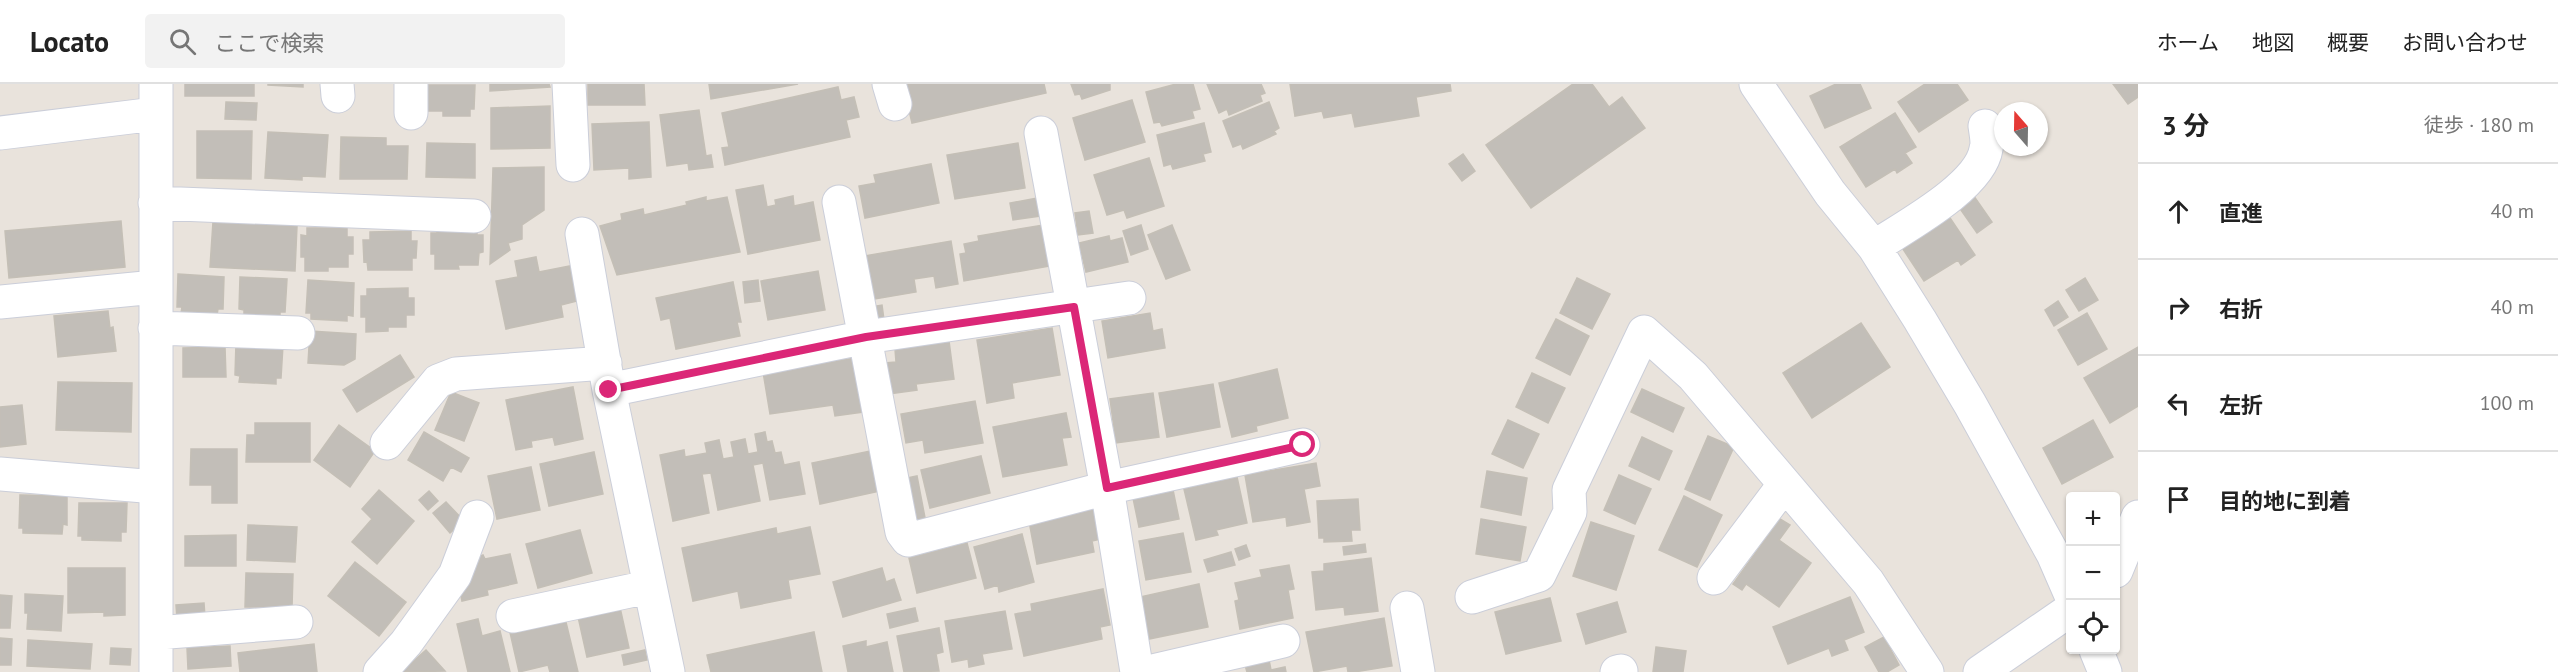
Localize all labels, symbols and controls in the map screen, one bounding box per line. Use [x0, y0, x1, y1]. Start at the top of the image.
search box [145, 14, 565, 68]
text: Locato [30, 23, 109, 60]
icon: search [166, 25, 199, 58]
text: ここで検索 [214, 29, 324, 57]
text: ホーム [2157, 29, 2219, 56]
text: 地図 [2252, 29, 2294, 56]
text: 概要 [2327, 29, 2369, 56]
text: お問い合わせ [2402, 29, 2528, 56]
north arrow [1994, 102, 2048, 156]
text: 3 分 [2162, 109, 2209, 142]
text: 徒歩 · 180 m [2424, 112, 2534, 138]
icon: ahead [2162, 195, 2195, 228]
text: 40 m [2491, 198, 2534, 224]
text: 直進 [2219, 199, 2263, 227]
icon: right [2162, 291, 2195, 324]
text: 40 m [2491, 294, 2534, 320]
text: 右折 [2219, 295, 2263, 323]
route end [595, 376, 621, 402]
icon: left [2162, 387, 2195, 420]
text: 100 m [2480, 390, 2534, 416]
text: 左折 [2219, 391, 2263, 419]
route start [1289, 431, 1315, 457]
icon: arrive [2162, 483, 2195, 516]
text: 目的地に到着 [2219, 487, 2351, 515]
map controls [2066, 492, 2120, 654]
button: + [2066, 492, 2120, 546]
button: − [2066, 546, 2120, 600]
button: locate [2066, 600, 2120, 654]

